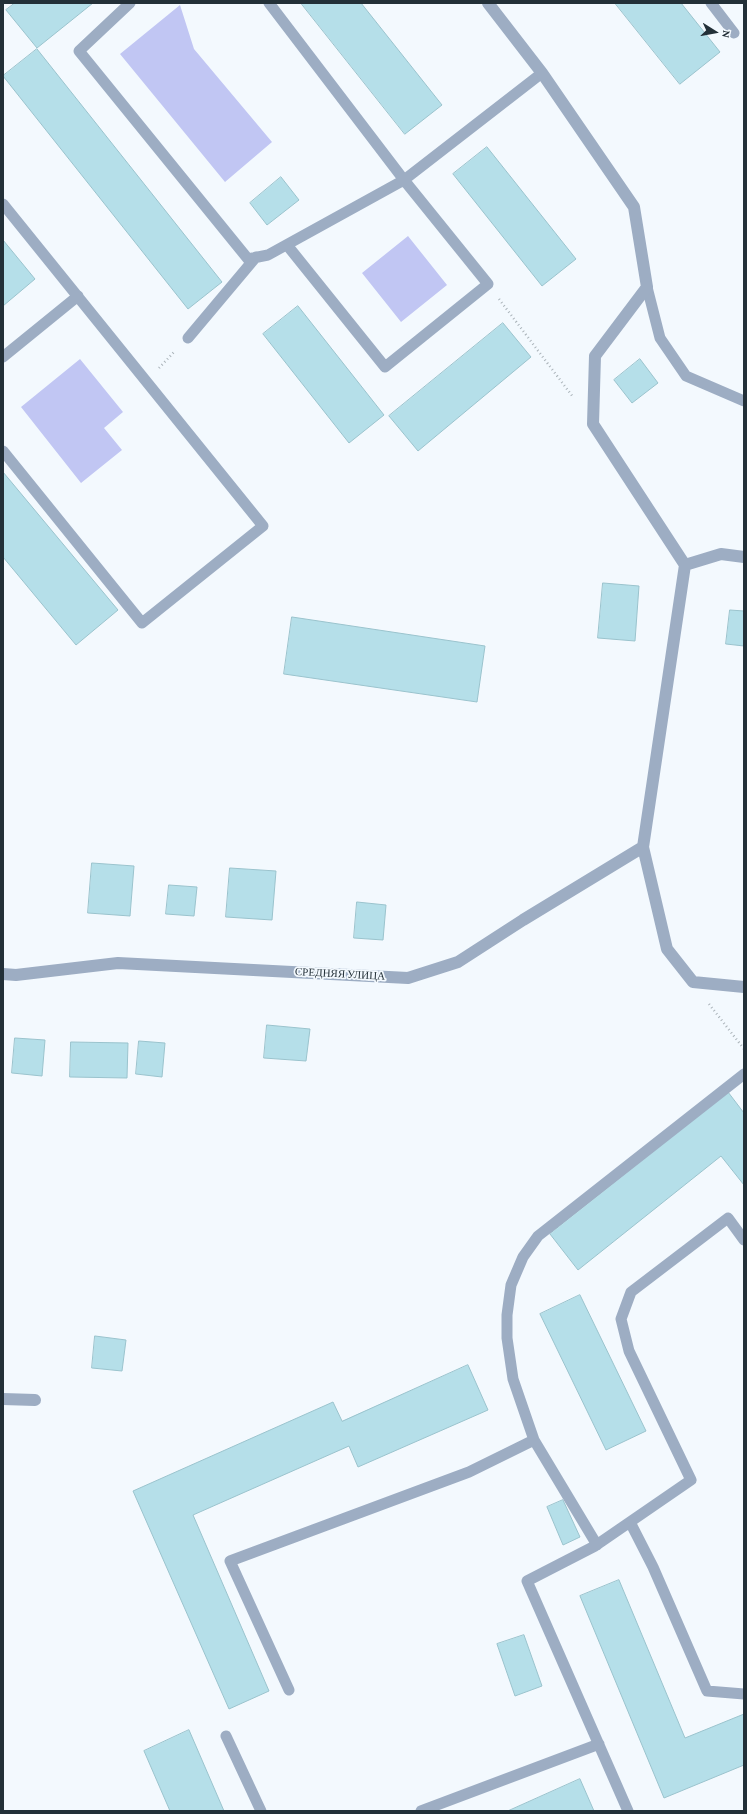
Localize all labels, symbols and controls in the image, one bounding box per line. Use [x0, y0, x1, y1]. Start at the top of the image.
north arrow [695, 12, 735, 52]
text: N [720, 29, 733, 39]
street label: СРЕДНЯЯ УЛИЦА [295, 965, 385, 983]

